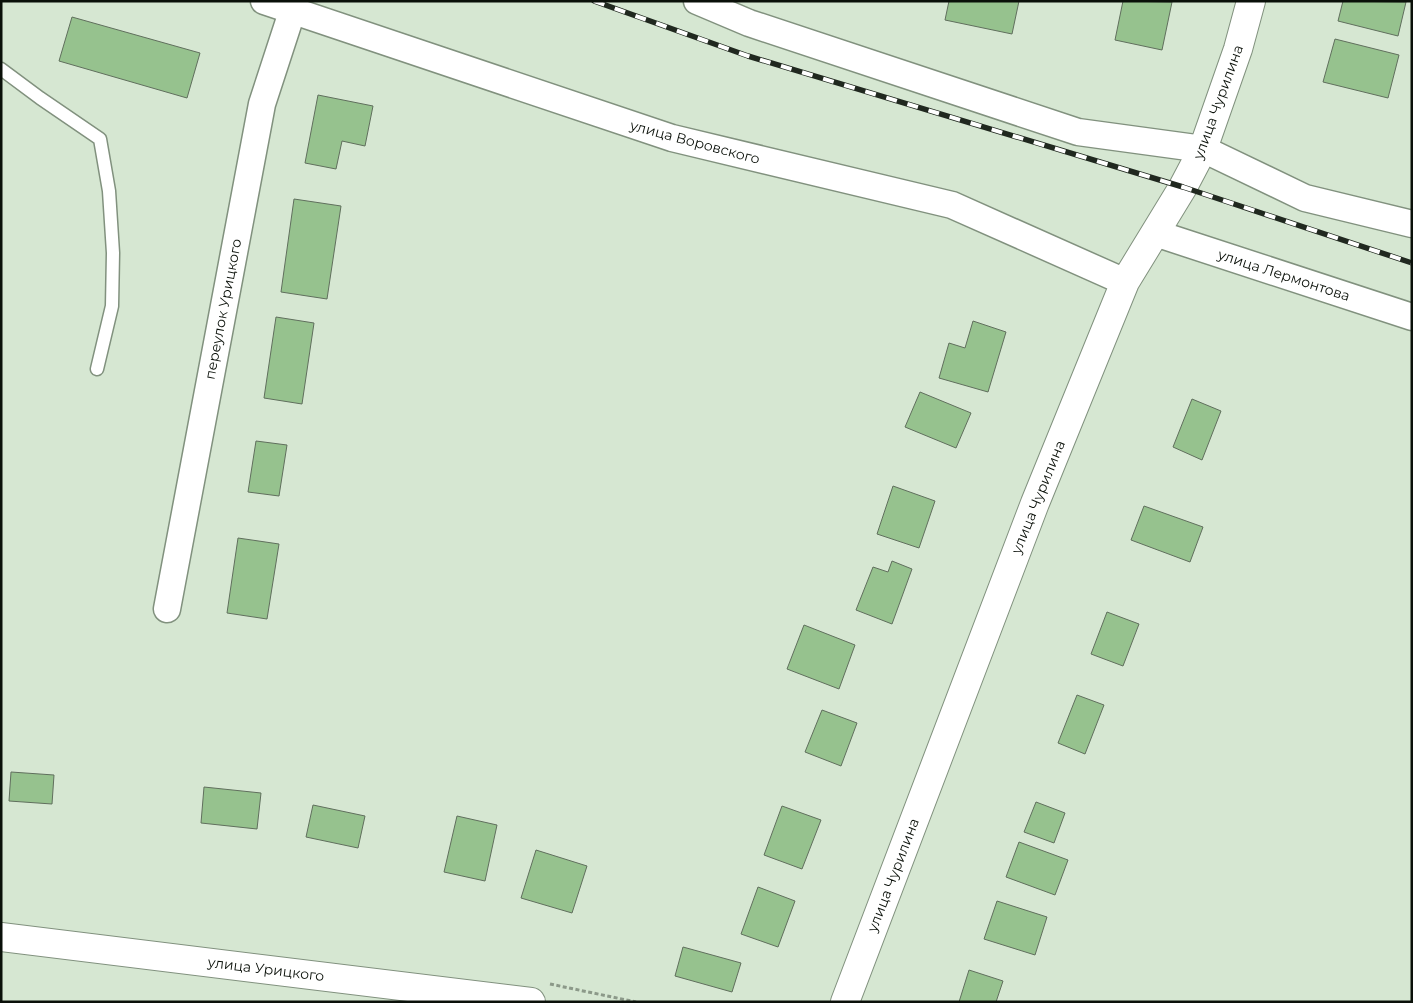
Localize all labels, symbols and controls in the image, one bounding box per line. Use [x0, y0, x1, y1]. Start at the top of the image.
street label: улица Чурилина [1189, 42, 1247, 163]
street label: улица Воровского [627, 116, 762, 168]
street label: переулок Урицкого [201, 237, 246, 381]
street label: улица Лермонтова [1215, 245, 1352, 305]
street label: улица Чурилина [1007, 438, 1069, 557]
street label: улица Чурилина [863, 816, 923, 935]
street label: улица Урицкого [206, 953, 325, 985]

